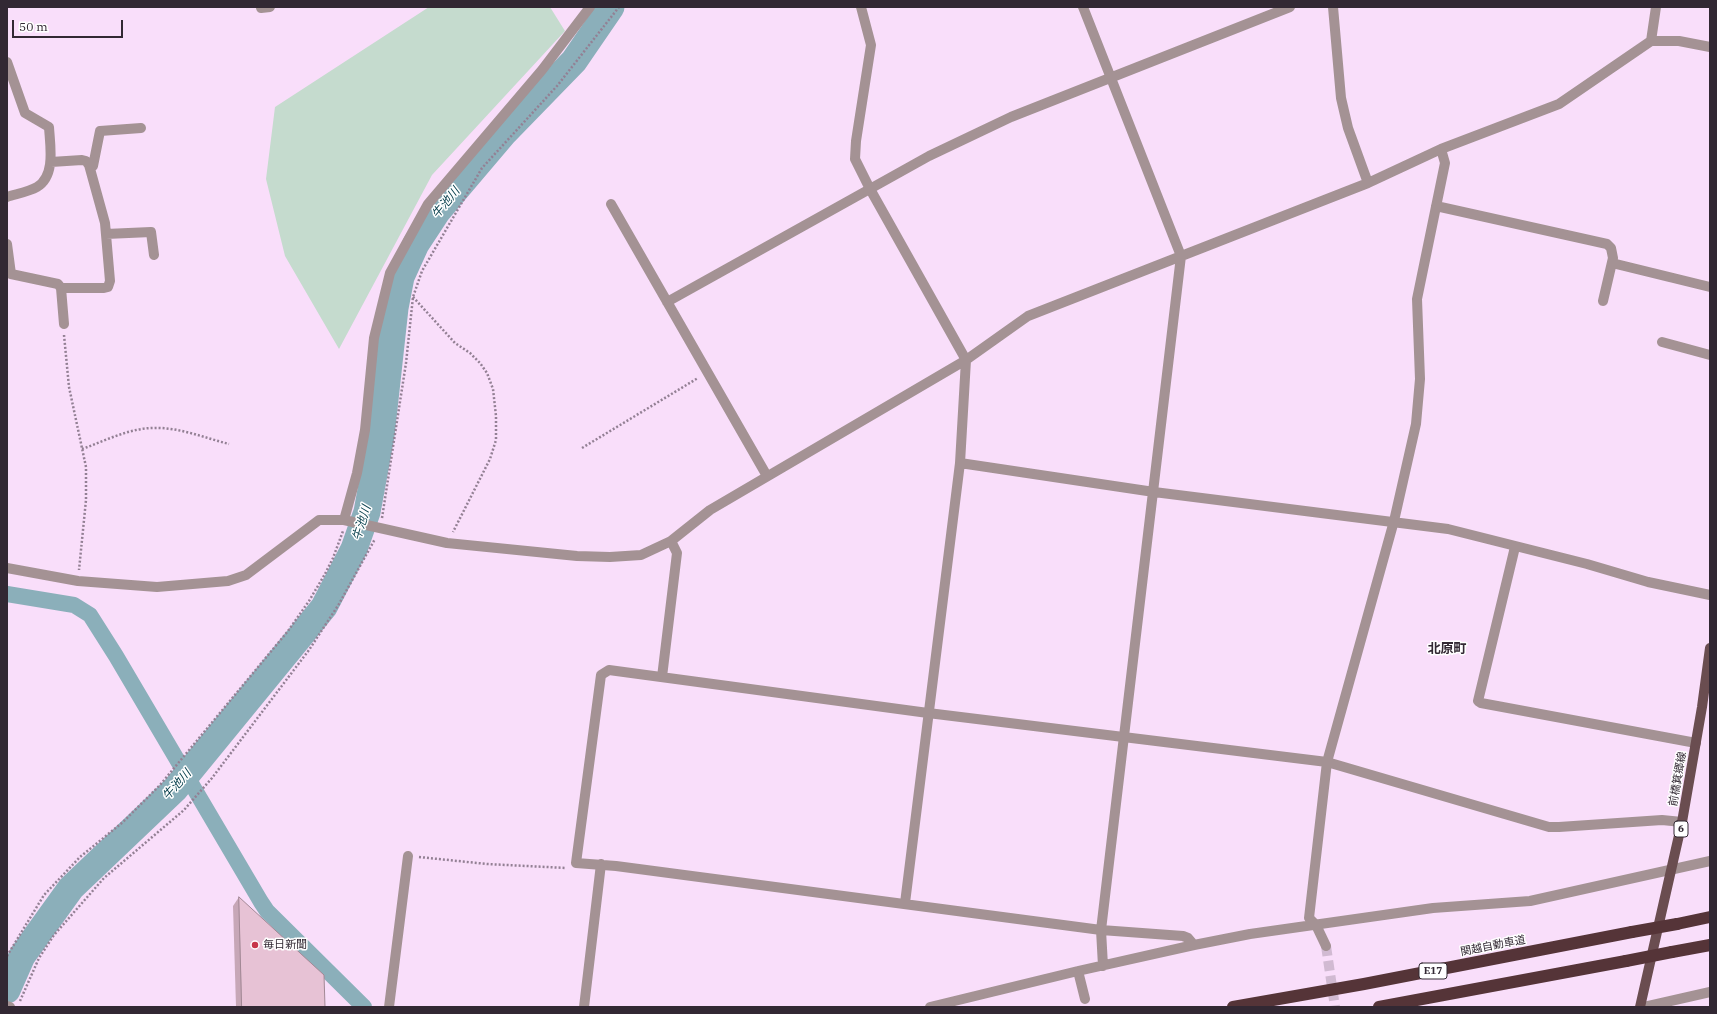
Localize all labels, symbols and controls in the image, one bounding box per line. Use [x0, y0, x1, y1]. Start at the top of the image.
scale bar [14, 12, 125, 38]
text: 50 m [19, 19, 48, 34]
water label: 牛池川 [429, 184, 463, 222]
water label: 牛池川 [350, 504, 374, 542]
district label: 北原町 [1428, 641, 1466, 657]
street label: 前橋箕郷線 [1667, 751, 1689, 807]
water label: 牛池川 [160, 767, 194, 803]
road number: 6 [1674, 821, 1688, 837]
street label: 関越自動車道 [1459, 933, 1527, 959]
place label: 毎日新聞 [263, 938, 307, 952]
marker: 毎日新聞 [250, 940, 260, 950]
road number: E17 [1419, 963, 1447, 979]

